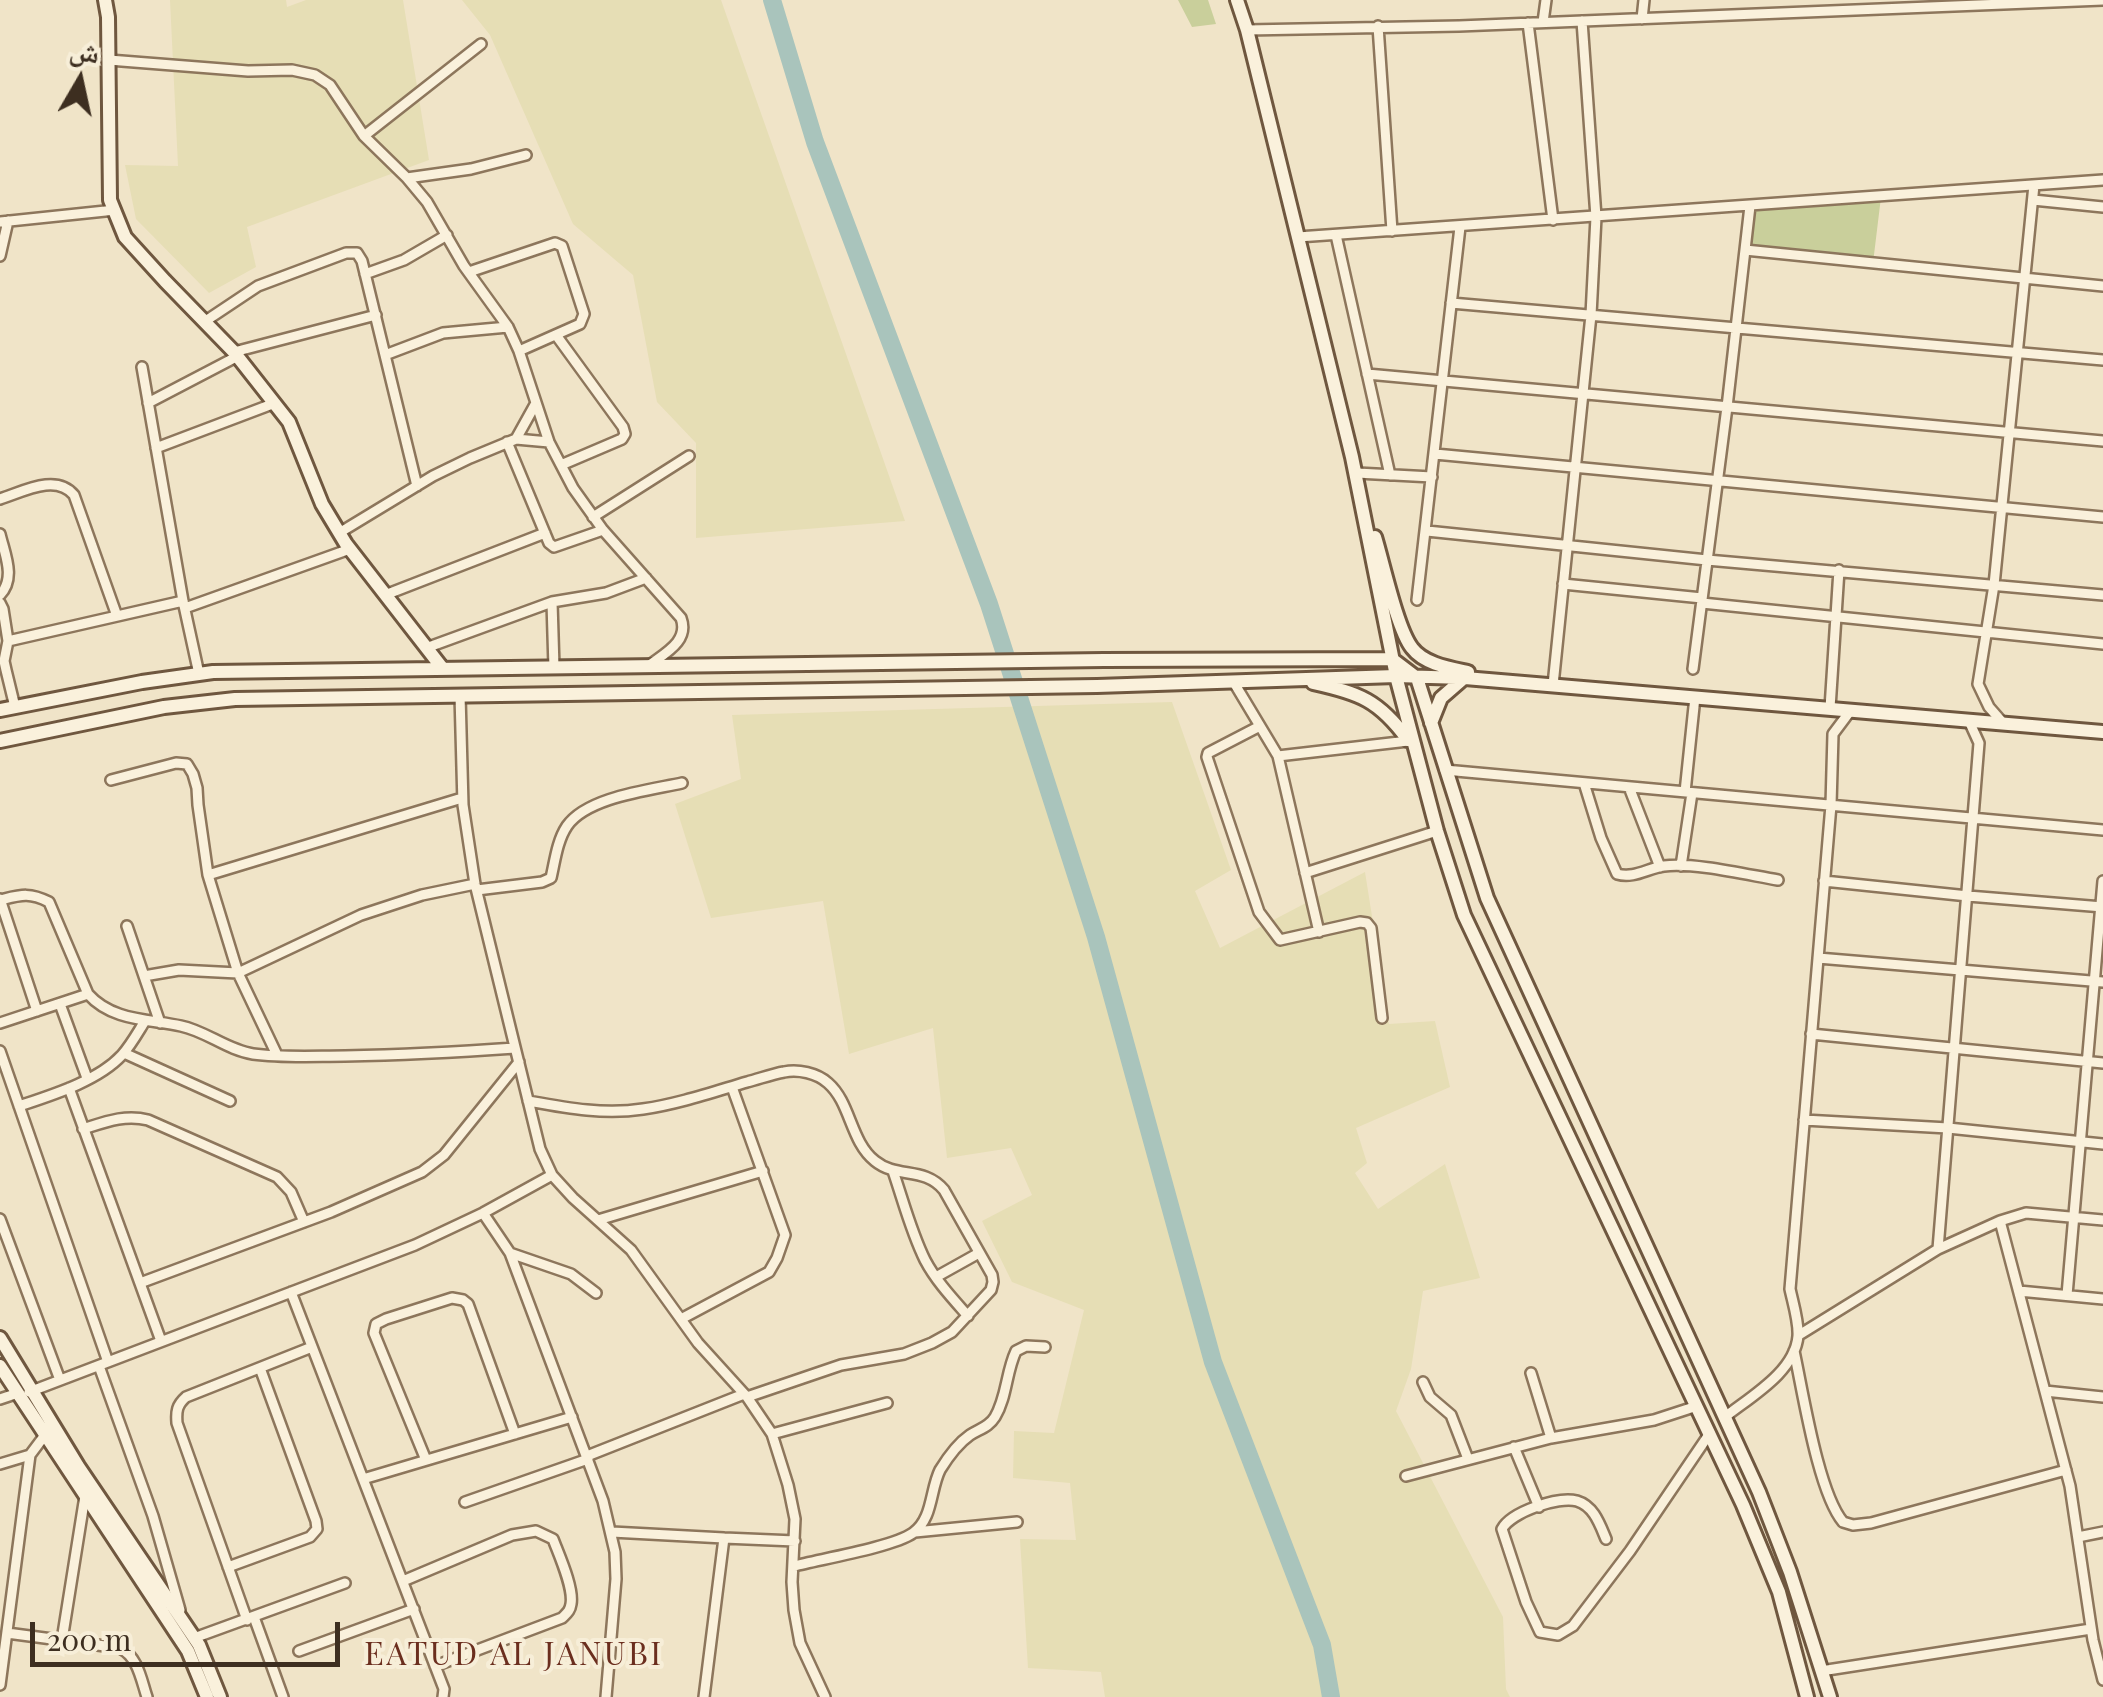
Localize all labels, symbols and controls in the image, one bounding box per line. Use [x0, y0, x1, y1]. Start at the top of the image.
text: ش [67, 29, 102, 70]
north arrow [30, 30, 130, 130]
scale bar [35, 1602, 345, 1664]
text: 200 m [47, 1619, 131, 1659]
district label: EATUD AL JANUBI [364, 1636, 664, 1674]

